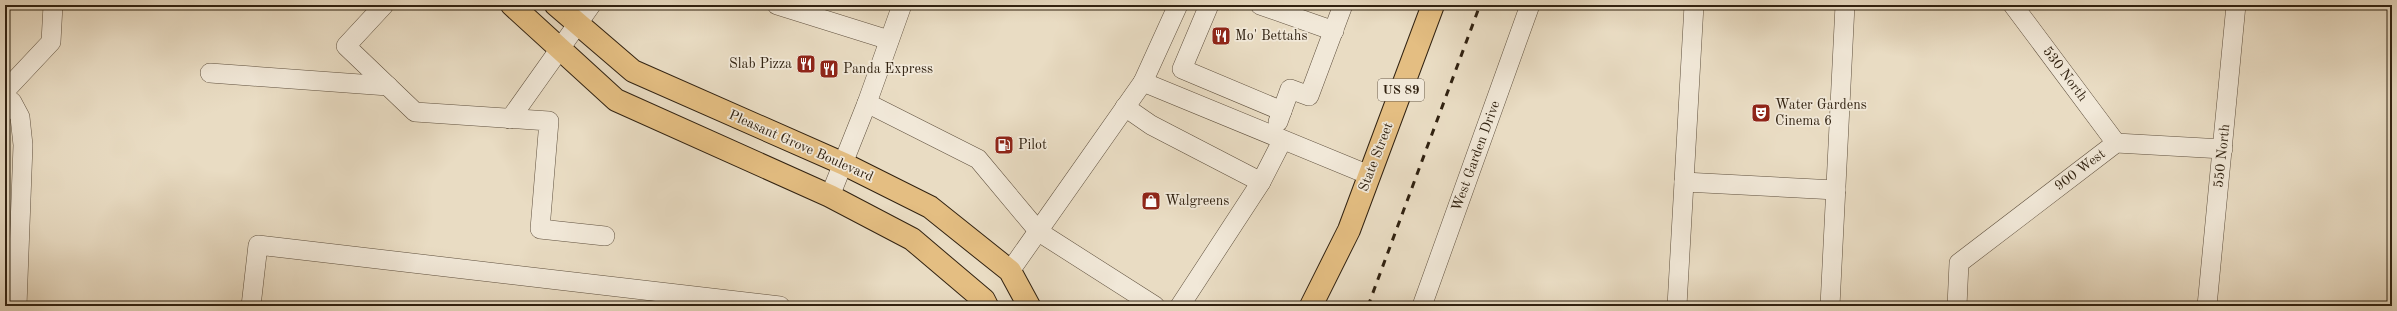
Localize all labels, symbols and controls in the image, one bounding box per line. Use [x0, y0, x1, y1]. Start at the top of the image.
restaurant icon: Mo' Bettahs [1210, 25, 1232, 47]
place label: Mo' Bettahs [1235, 29, 1307, 43]
street label: 530 North [2040, 44, 2090, 104]
restaurant icon: Slab Pizza [795, 53, 817, 75]
place label: Slab Pizza [729, 57, 792, 71]
restaurant icon: Panda Express [818, 58, 840, 80]
place label: Panda Express [843, 62, 933, 76]
road number: US 89 [1378, 79, 1424, 101]
place label: Water Gardens Cinema 6 [1775, 98, 1867, 128]
street label: West Garden Drive [1449, 99, 1503, 213]
theatre icon: Water Gardens Cinema 6 [1750, 102, 1772, 124]
street label: Pleasant Grove Boulevard [727, 108, 875, 184]
street label: State Street [1356, 120, 1396, 194]
street label: 550 North [2212, 123, 2232, 189]
fuel station icon: Pilot [993, 134, 1015, 156]
place label: Pilot [1018, 138, 1047, 152]
street label: 900 West [2052, 147, 2108, 193]
shop icon: Walgreens [1140, 190, 1162, 212]
place label: Walgreens [1165, 194, 1229, 208]

